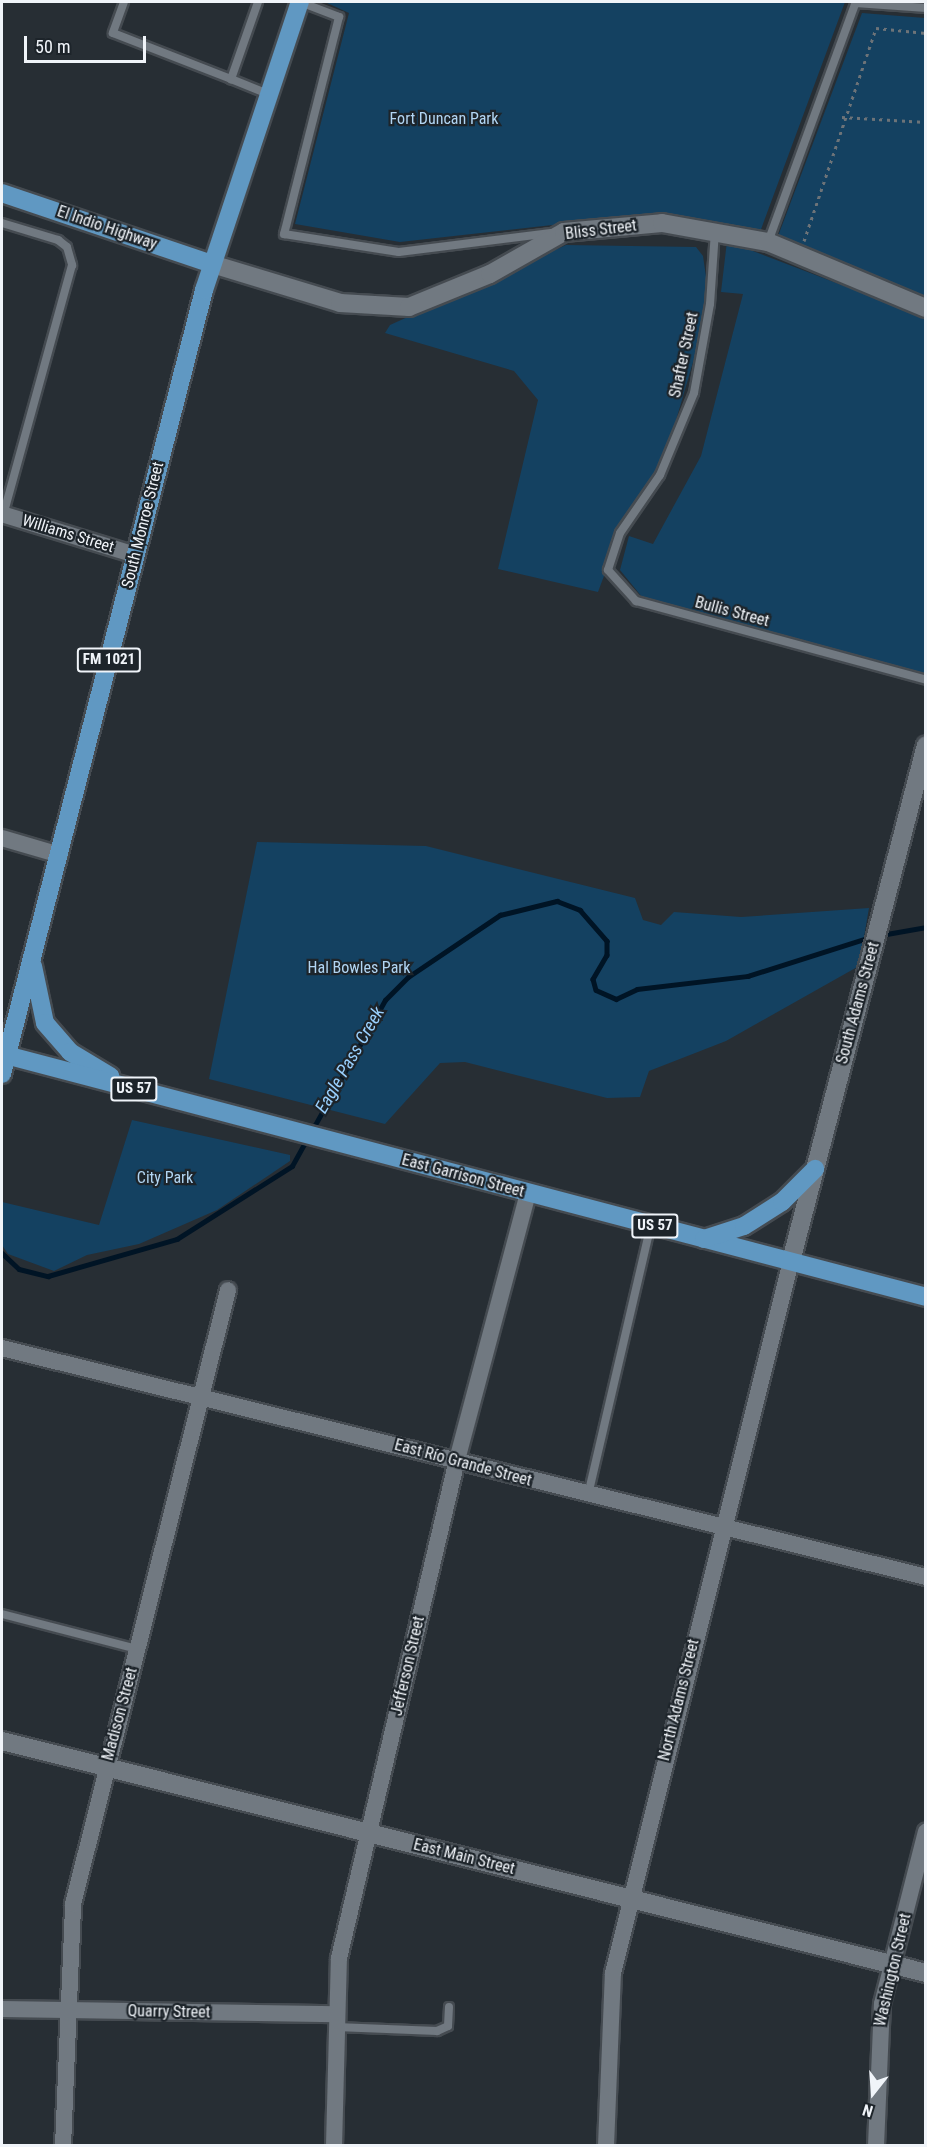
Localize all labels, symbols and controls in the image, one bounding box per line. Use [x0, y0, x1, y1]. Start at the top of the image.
scale bar [27, 24, 148, 62]
text: 50 m [35, 36, 70, 57]
park label: Fort Duncan Park [390, 109, 498, 129]
street label: El Indio Highway [55, 202, 159, 254]
street label: Bliss Street [564, 216, 638, 244]
street label: Shafter Street [666, 310, 702, 400]
street label: South Monroe Street [118, 460, 168, 590]
street label: Williams Street [20, 511, 116, 557]
street label: Bullis Street [693, 593, 771, 631]
road number: FM 1021 [76, 648, 142, 672]
street label: South Adams Street [832, 940, 884, 1066]
park label: Hal Bowles Park [308, 958, 410, 978]
water label: Eagle Pass Creek [311, 1003, 389, 1117]
road number: US 57 [110, 1077, 158, 1101]
street label: East Garrison Street [400, 1150, 526, 1202]
park label: City Park [137, 1168, 193, 1188]
road number: US 57 [631, 1214, 679, 1238]
street label: East Río Grande Street [392, 1435, 534, 1491]
street label: Jefferson Street [387, 1614, 429, 1718]
street label: North Adams Street [655, 1637, 703, 1763]
street label: Madison Street [98, 1665, 142, 1763]
street label: East Main Street [411, 1835, 517, 1879]
street label: Washington Street [871, 1912, 915, 2028]
street label: Quarry Street [127, 2002, 211, 2022]
north arrow [843, 2063, 903, 2123]
text: N [860, 2100, 875, 2121]

